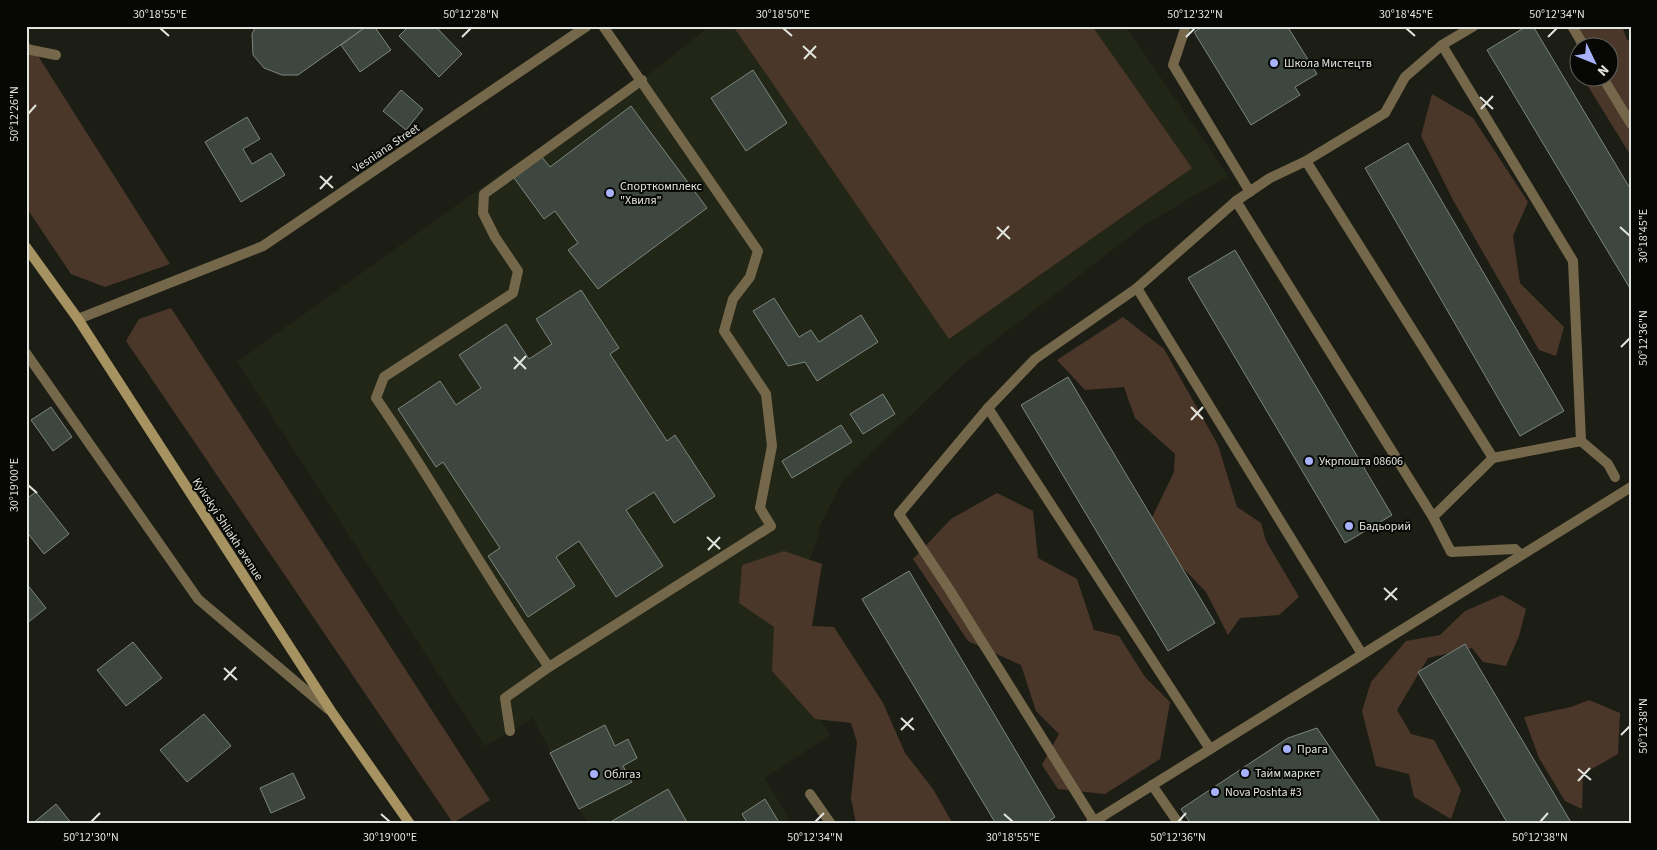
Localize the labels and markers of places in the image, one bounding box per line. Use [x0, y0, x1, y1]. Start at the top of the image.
place label: Школа Мистецтв [1284, 55, 1372, 72]
marker: Школа Мистецтв [1268, 57, 1280, 69]
place label: Спорткомплекс "Хвиля" [620, 178, 702, 209]
marker: Спорткомплекс "Хвиля" [604, 187, 616, 199]
place label: Укрпошта 08606 [1319, 453, 1403, 470]
marker: Укрпошта 08606 [1303, 455, 1315, 467]
place label: Бадьорий [1359, 518, 1411, 535]
marker: Бадьорий [1343, 520, 1355, 532]
place label: Прага [1297, 741, 1328, 758]
marker: Прага [1281, 743, 1293, 755]
place label: Тайм маркет [1255, 765, 1321, 782]
place label: Облгаз [604, 766, 641, 783]
marker: Тайм маркет [1239, 767, 1251, 779]
marker: Облгаз [588, 768, 600, 780]
place label: Nova Poshta #3 [1225, 784, 1302, 801]
marker: Nova Poshta #3 [1209, 786, 1221, 798]

